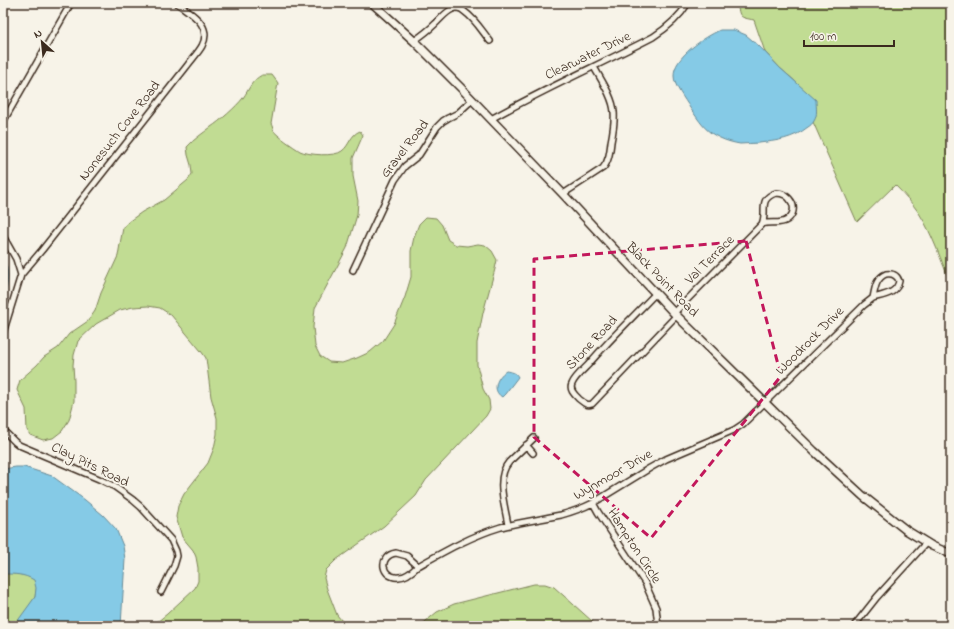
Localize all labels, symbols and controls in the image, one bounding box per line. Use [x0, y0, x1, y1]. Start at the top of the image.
north arrow [22, 22, 62, 62]
scale bar [804, 22, 894, 48]
text: N [31, 25, 45, 43]
street label: Clearwater Drive [542, 26, 635, 86]
text: 100 m [810, 28, 837, 46]
street label: Nonesuch Cove Road [74, 76, 166, 186]
street label: Gravel Road [375, 115, 435, 183]
street label: Val Terrace [680, 230, 740, 290]
street label: Black Point Road [620, 237, 703, 322]
street label: Woodrock Drive [771, 301, 850, 380]
street label: Stone Road [561, 311, 623, 375]
street label: Clay Pits Road [47, 437, 133, 494]
street label: Wynmoor Drive [570, 444, 657, 507]
street label: Hampton Circle [602, 504, 667, 588]

